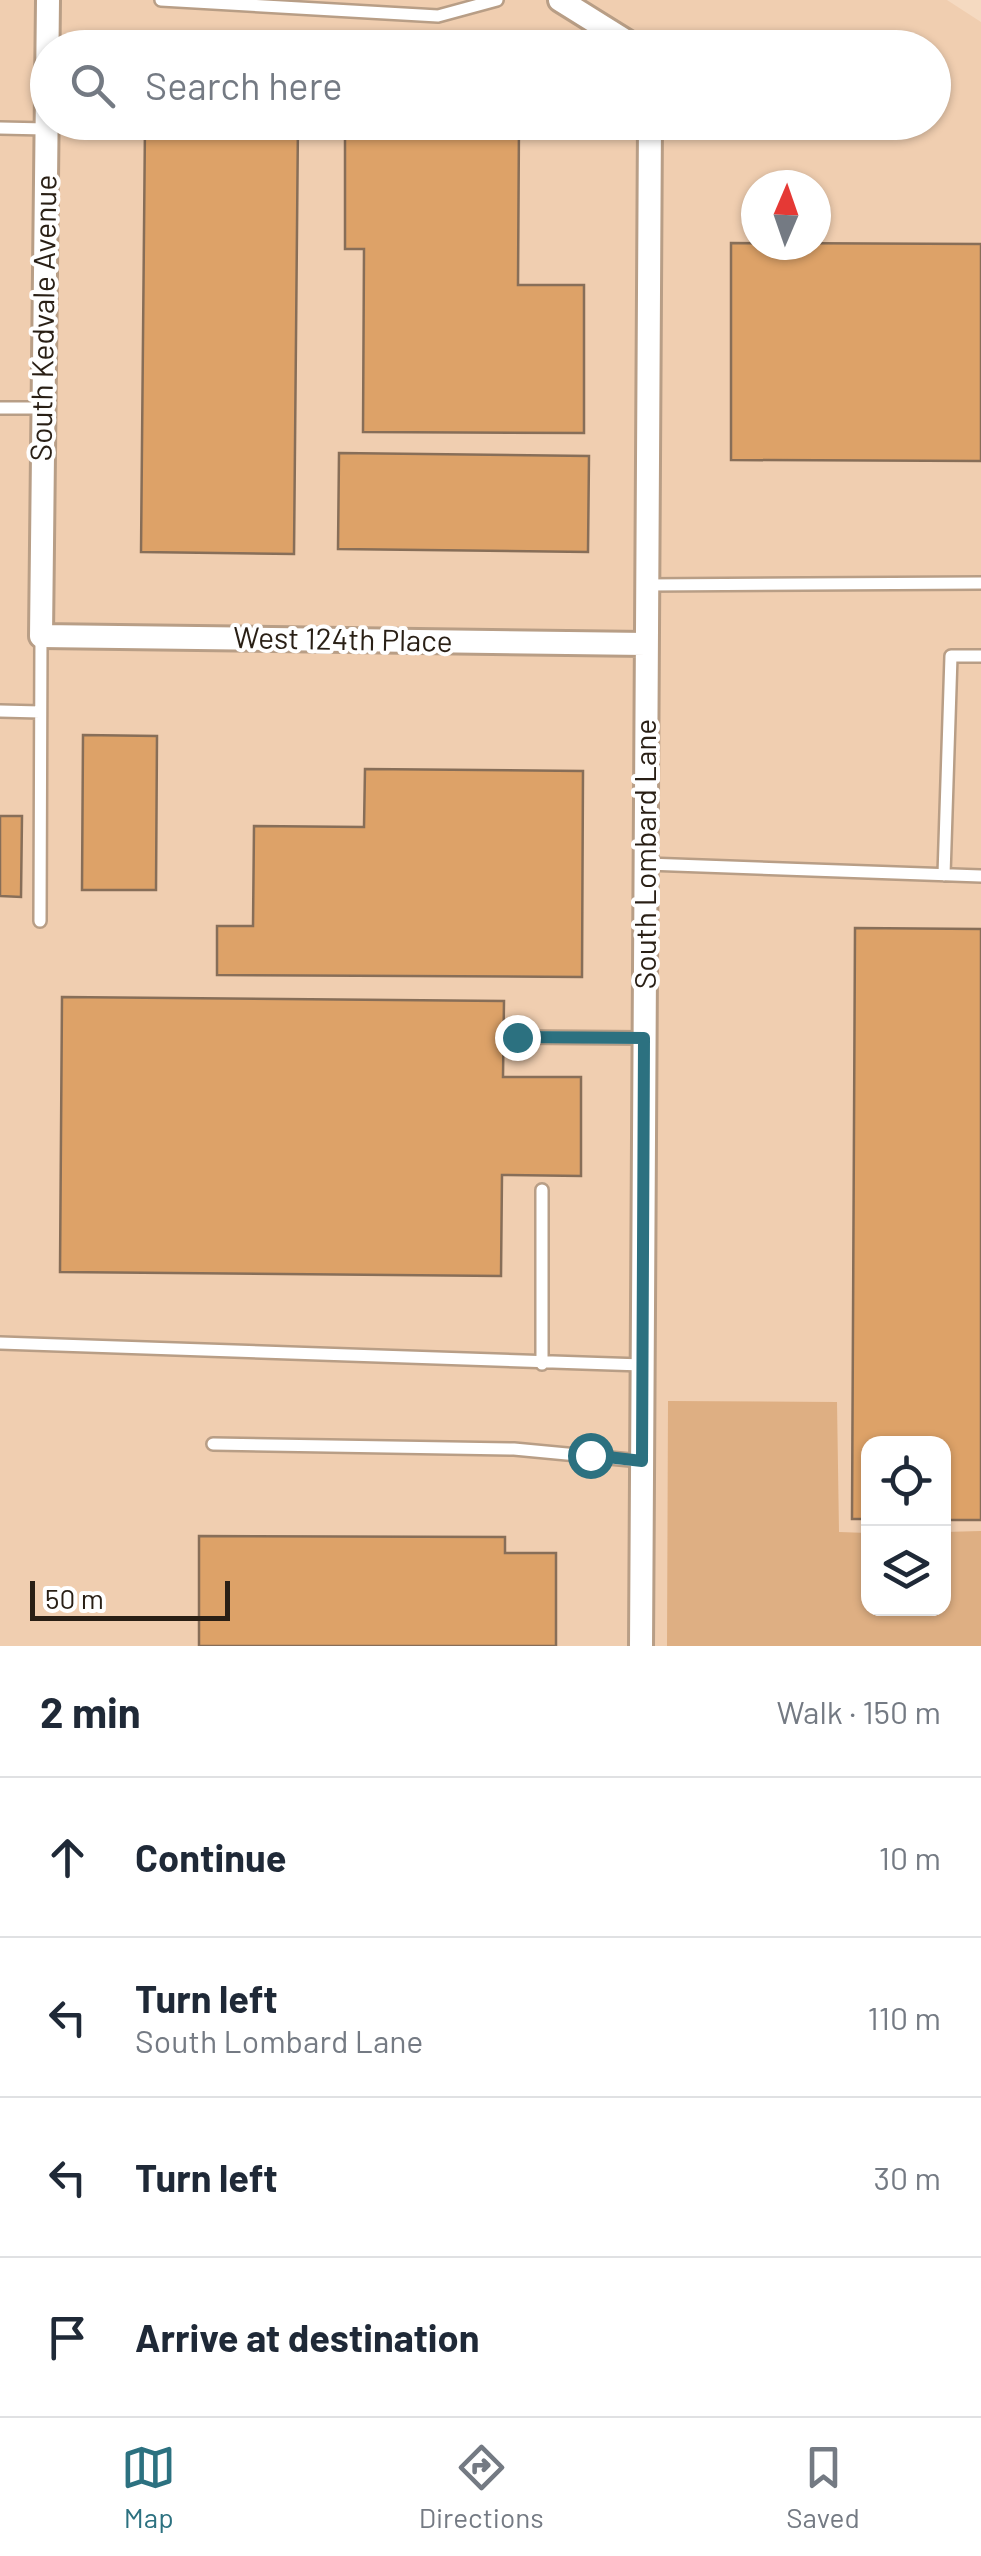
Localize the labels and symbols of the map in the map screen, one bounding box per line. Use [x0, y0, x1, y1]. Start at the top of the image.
north arrow [741, 170, 831, 260]
street label: South Kedvale Avenue [22, 174, 63, 462]
street label: West 124th Place [233, 618, 453, 658]
street label: South Lombard Lane [626, 719, 662, 989]
route end [495, 1015, 541, 1061]
route start [568, 1433, 614, 1479]
scale bar [30, 1576, 230, 1620]

